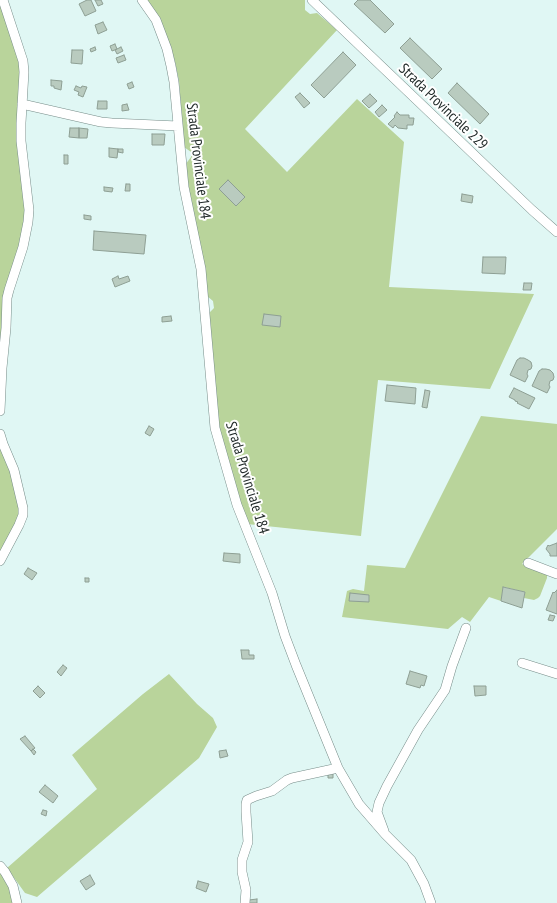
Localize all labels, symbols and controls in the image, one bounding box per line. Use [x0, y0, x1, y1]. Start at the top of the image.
street label: Strada Provinciale 229 [395, 60, 491, 154]
street label: Strada Provinciale 184 [182, 102, 214, 220]
street label: Strada Provinciale 184 [221, 420, 273, 536]

